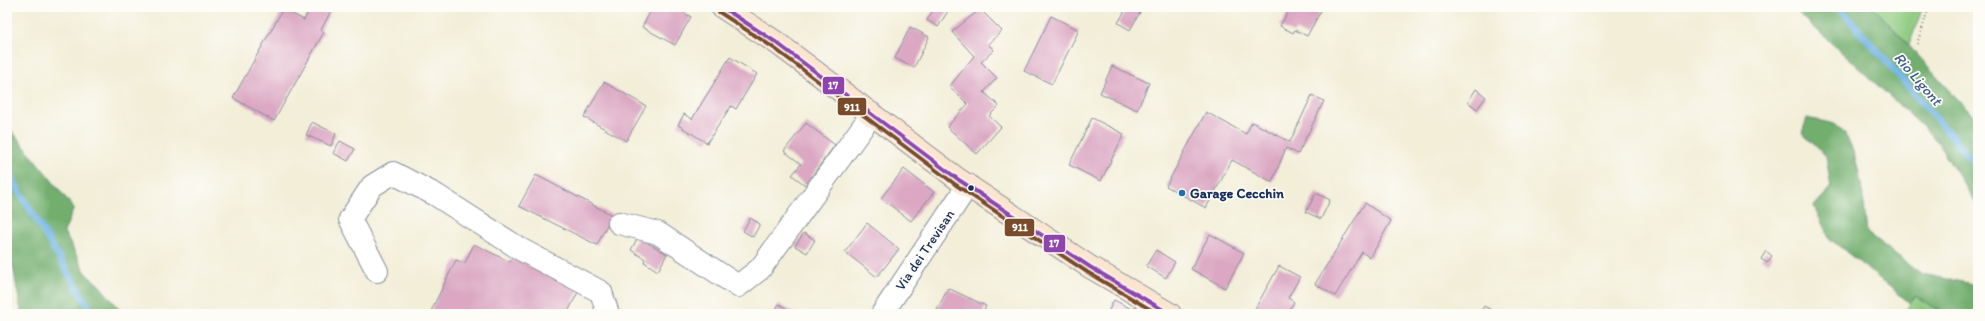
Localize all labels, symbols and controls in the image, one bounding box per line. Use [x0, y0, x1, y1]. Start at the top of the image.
water label: Rio Ligont [1890, 49, 1947, 110]
line badge: 17 [822, 76, 845, 95]
text: 17 [828, 79, 839, 92]
line badge: 911 [837, 97, 867, 116]
text: 911 [844, 101, 861, 114]
unlabelled marker [966, 183, 976, 193]
place label: Garage Cecchin [1190, 185, 1284, 202]
marker: Garage Cecchin [1177, 188, 1187, 198]
street label: Via dei Trevisan [892, 206, 959, 294]
line badge: 911 [1004, 218, 1035, 237]
text: 911 [1012, 221, 1029, 234]
line badge: 17 [1043, 234, 1066, 253]
text: 17 [1049, 237, 1060, 250]

